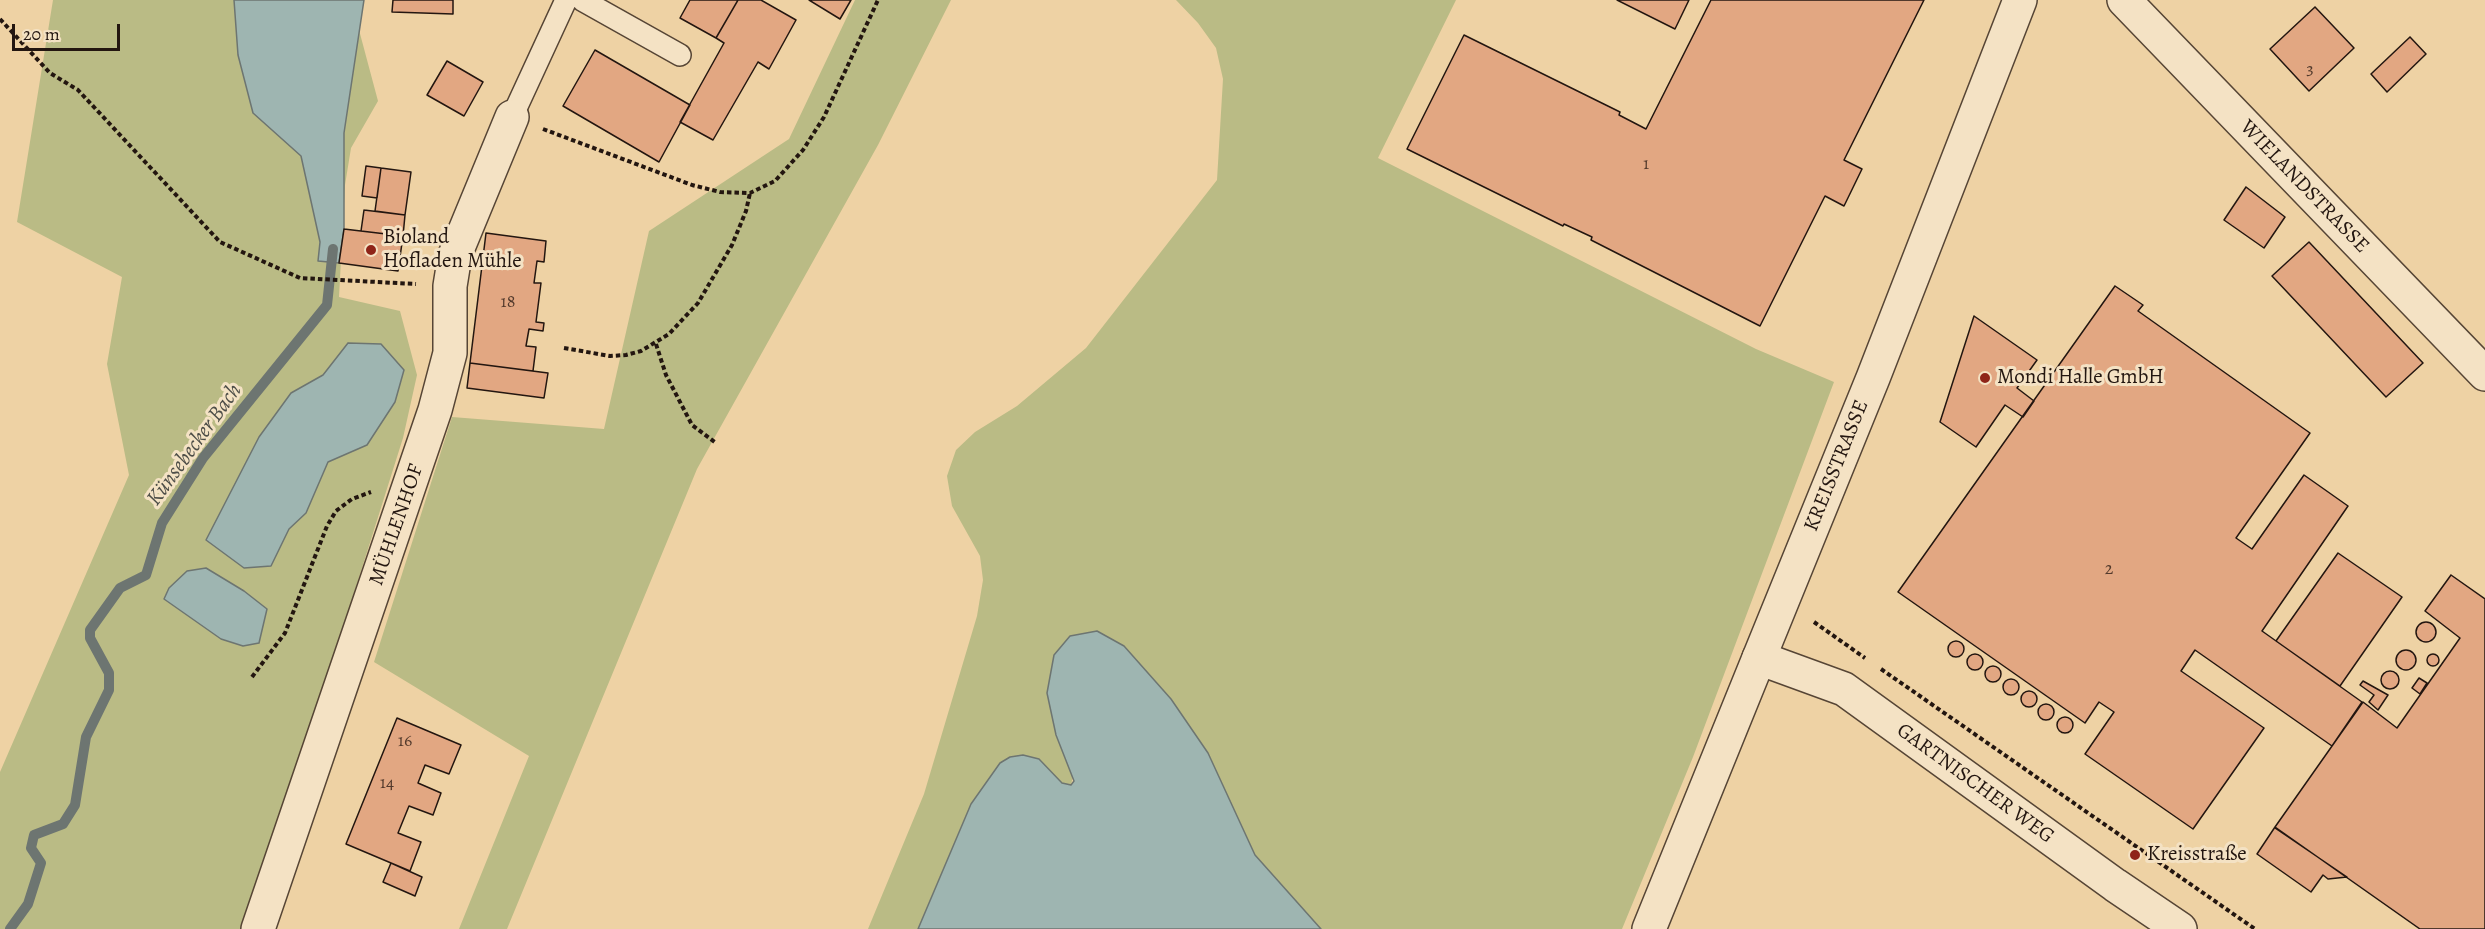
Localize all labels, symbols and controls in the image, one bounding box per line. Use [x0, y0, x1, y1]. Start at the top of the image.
scale bar [15, 12, 123, 50]
text: 20 m [23, 22, 60, 46]
house number: 3 [2306, 59, 2314, 81]
street label: WIELANDSTRASSE [2234, 115, 2374, 259]
house number: 1 [1643, 154, 1649, 176]
place label: Bioland Hofladen Mühle [383, 225, 522, 275]
marker: Bioland Hofladen Mühle [364, 243, 378, 257]
house number: 18 [501, 292, 515, 314]
place label: Mondi Halle GmbH [1997, 365, 2164, 391]
marker: Mondi Halle GmbH [1978, 371, 1992, 385]
water label: Künsebecker Bach [142, 379, 248, 511]
street label: KREISSTRASSE [1799, 397, 1875, 535]
street label: MÜHLENHOF [364, 461, 430, 589]
house number: 2 [2105, 559, 2113, 581]
street label: GARTNISCHER WEG [1891, 718, 2059, 850]
house number: 16 [398, 731, 412, 753]
house number: 14 [380, 773, 394, 795]
place label: Kreisstraße [2147, 842, 2247, 868]
marker: Kreisstraße [2128, 848, 2142, 862]

